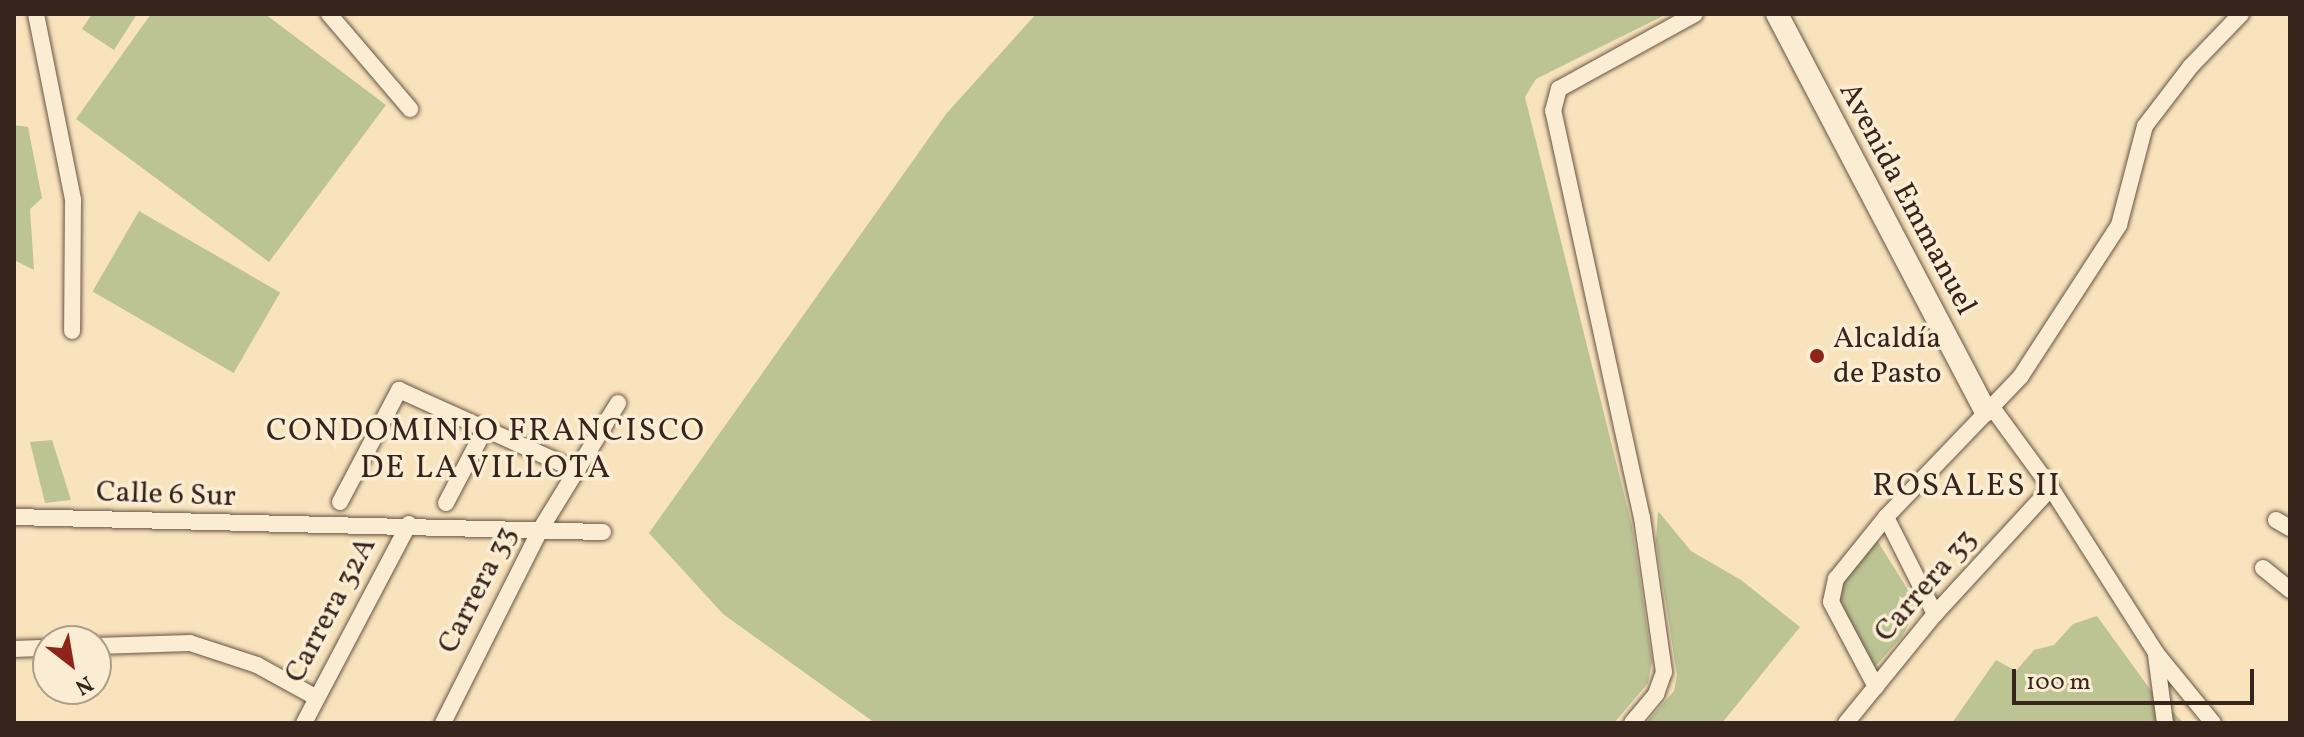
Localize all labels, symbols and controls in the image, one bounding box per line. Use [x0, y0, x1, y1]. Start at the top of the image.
street label: Avenida Emmanuel [1831, 77, 1983, 321]
place label: Alcaldía de Pasto [1833, 321, 1942, 392]
marker: Alcaldía de Pasto [1808, 347, 1826, 365]
district label: CONDOMINIO FRANCISCO DE LA VILLOTA [266, 414, 706, 489]
district label: ROSALES II [1872, 468, 2062, 506]
street label: Calle 6 Sur [95, 475, 237, 515]
street label: Carrera 33 [431, 520, 525, 660]
street label: Carrera 33 [1867, 522, 1985, 650]
street label: Carrera 32A [278, 531, 384, 689]
north arrow [32, 625, 112, 705]
scale bar [2016, 653, 2258, 703]
text: 100 m [2026, 666, 2091, 700]
text: N [69, 667, 98, 702]

